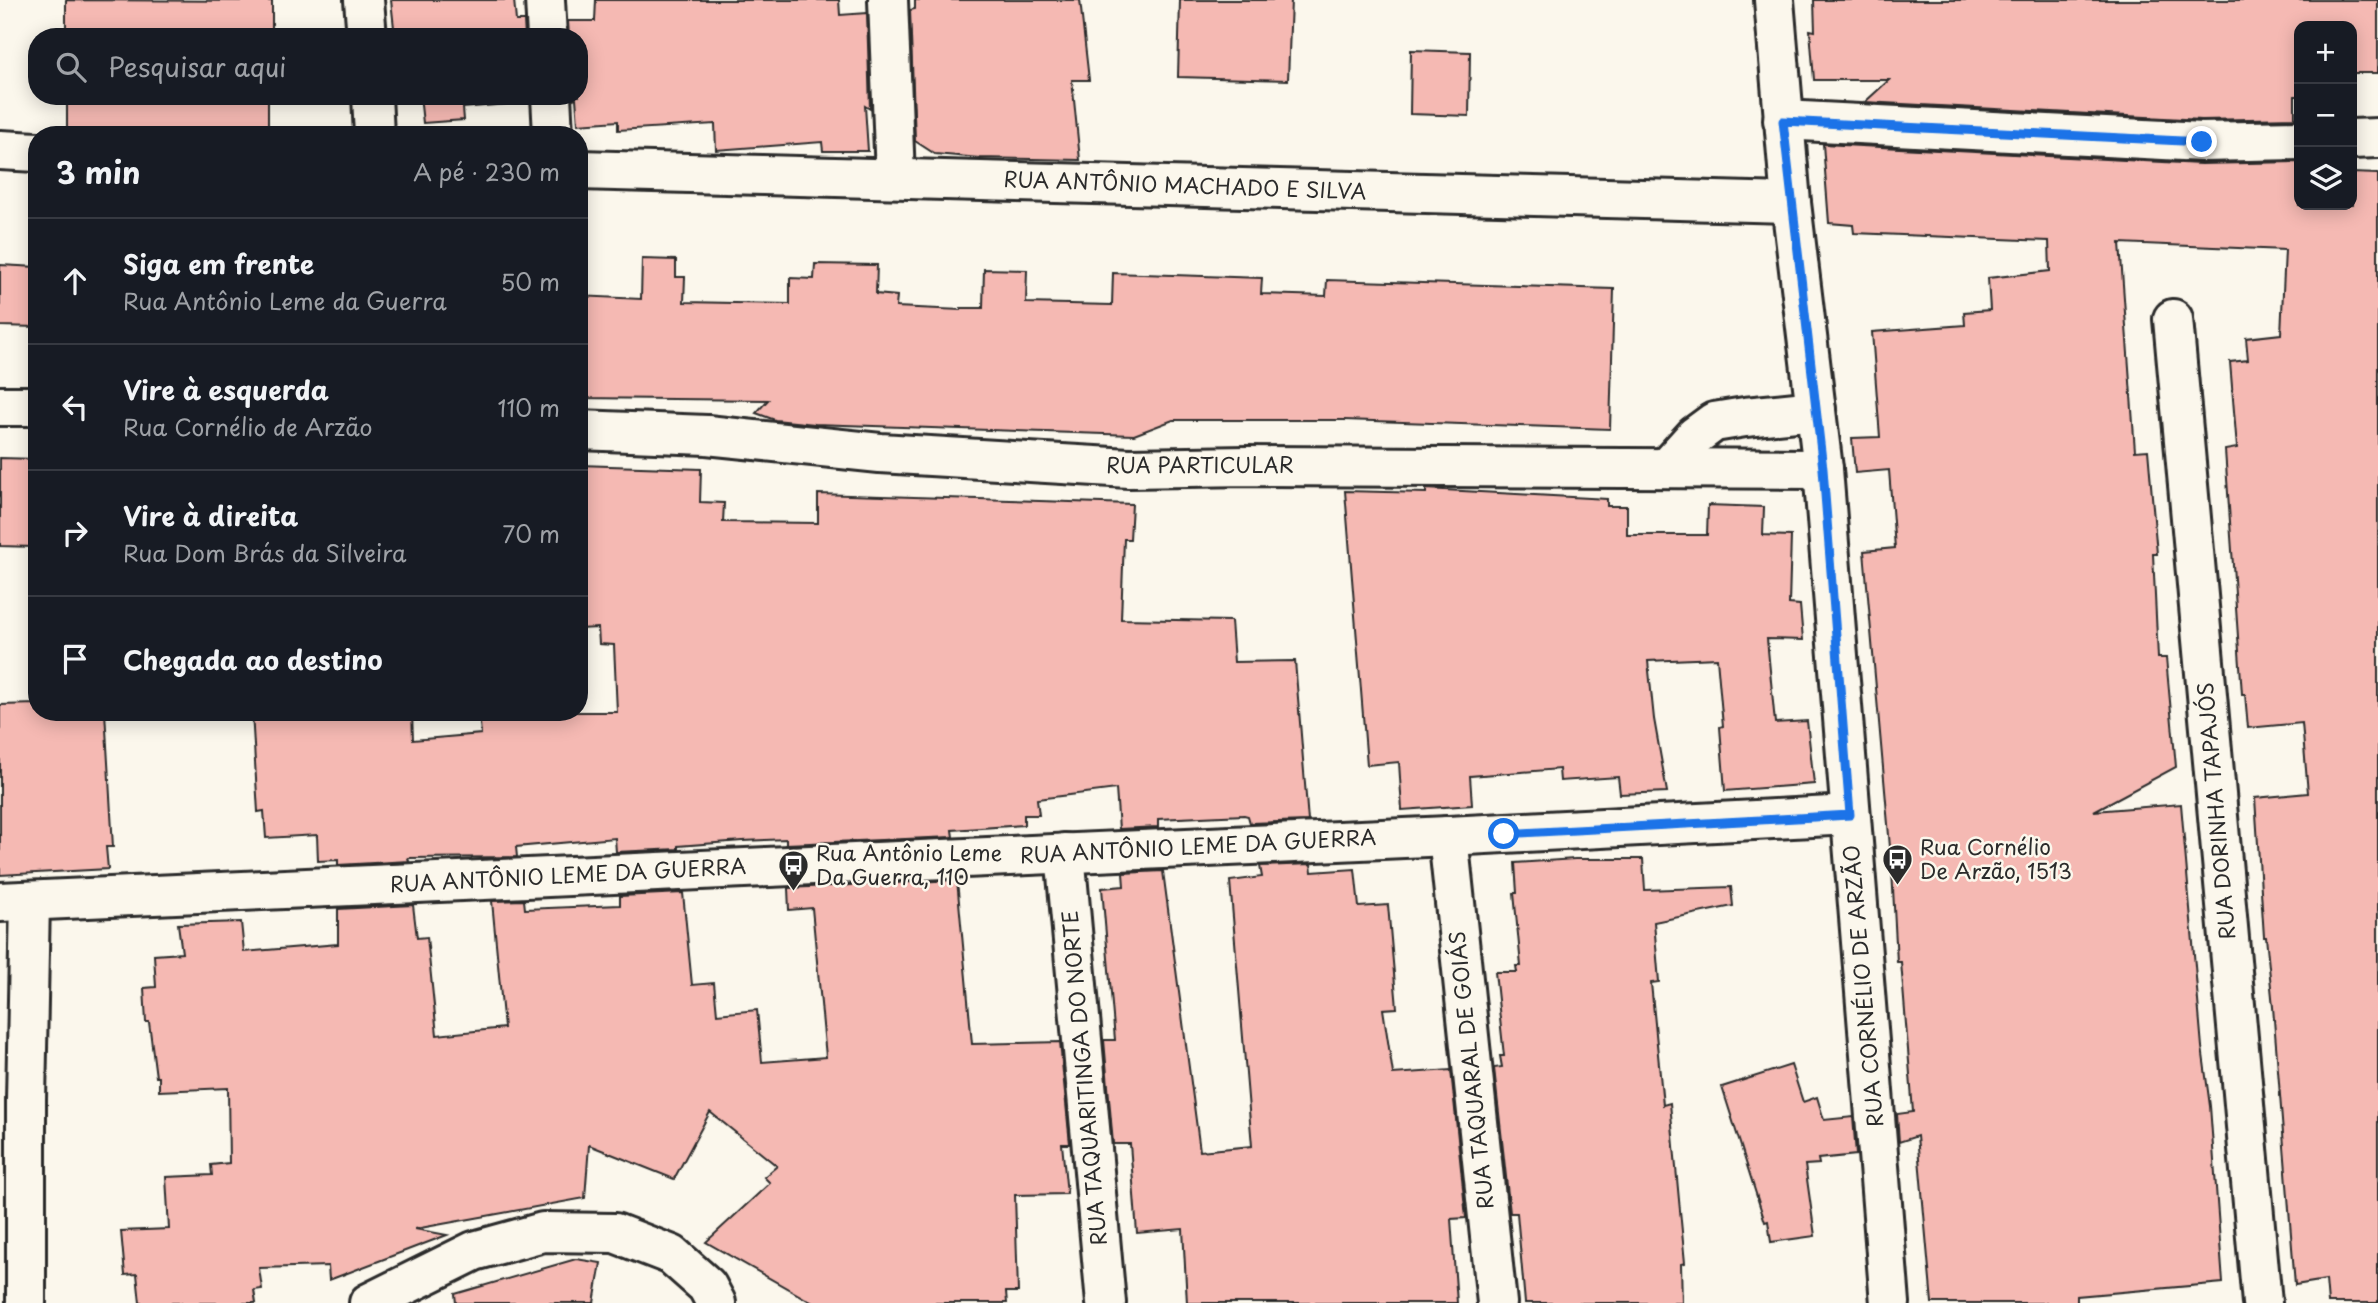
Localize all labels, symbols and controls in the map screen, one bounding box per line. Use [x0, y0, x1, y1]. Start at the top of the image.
map controls [2294, 21, 2357, 210]
button: + [2294, 21, 2357, 84]
search box [28, 28, 588, 105]
text: Pesquisar aqui [108, 47, 286, 86]
icon: search [52, 48, 90, 86]
button: − [2294, 84, 2357, 147]
route end [2186, 126, 2217, 157]
button: layers [2294, 147, 2357, 210]
text: 3 min [56, 149, 141, 194]
text: A pé · 230 m [413, 154, 560, 189]
street label: RUA ANTÔNIO MACHADO E SILVA [1003, 162, 1367, 206]
text: Siga em frente [123, 244, 314, 283]
icon: ahead [56, 262, 94, 300]
text: 50 m [500, 264, 560, 299]
text: Rua Antônio Leme da Guerra [123, 283, 447, 318]
text: Vire à esquerda [123, 370, 329, 409]
icon: left [56, 388, 94, 426]
text: 110 m [498, 390, 560, 425]
text: Rua Cornélio de Arzão [123, 409, 373, 444]
street label: RUA PARTICULAR [1106, 448, 1294, 480]
text: Vire à direita [123, 496, 298, 535]
icon: right [56, 514, 94, 552]
text: 70 m [502, 516, 560, 551]
text: Rua Dom Brás da Silveira [123, 535, 407, 570]
icon: arrive [56, 640, 94, 678]
text: Chegada ao destino [123, 640, 382, 679]
street label: RUA DORINHA TAPAJÓS [2188, 681, 2242, 941]
route start [1488, 818, 1519, 849]
street label: RUA ANTÔNIO LEME DA GUERRA [1019, 820, 1377, 870]
place label: Rua Cornélio De Arzão, 1513 [1920, 830, 2072, 886]
place label: Rua Antônio Leme Da Guerra, 110 [816, 836, 1002, 892]
bus stop icon: Rua Cornélio De Arzão, 1513 [1880, 843, 1914, 887]
street label: RUA CORNÉLIO DE ARZÃO [1834, 844, 1890, 1129]
street label: RUA ANTÔNIO LEME DA GUERRA [389, 849, 747, 899]
bus stop icon: Rua Antônio Leme Da Guerra, 110 [776, 849, 810, 893]
street label: RUA TAQUARITINGA DO NORTE [1052, 909, 1114, 1247]
street label: RUA TAQUARAL DE GOIÁS [1439, 929, 1501, 1211]

